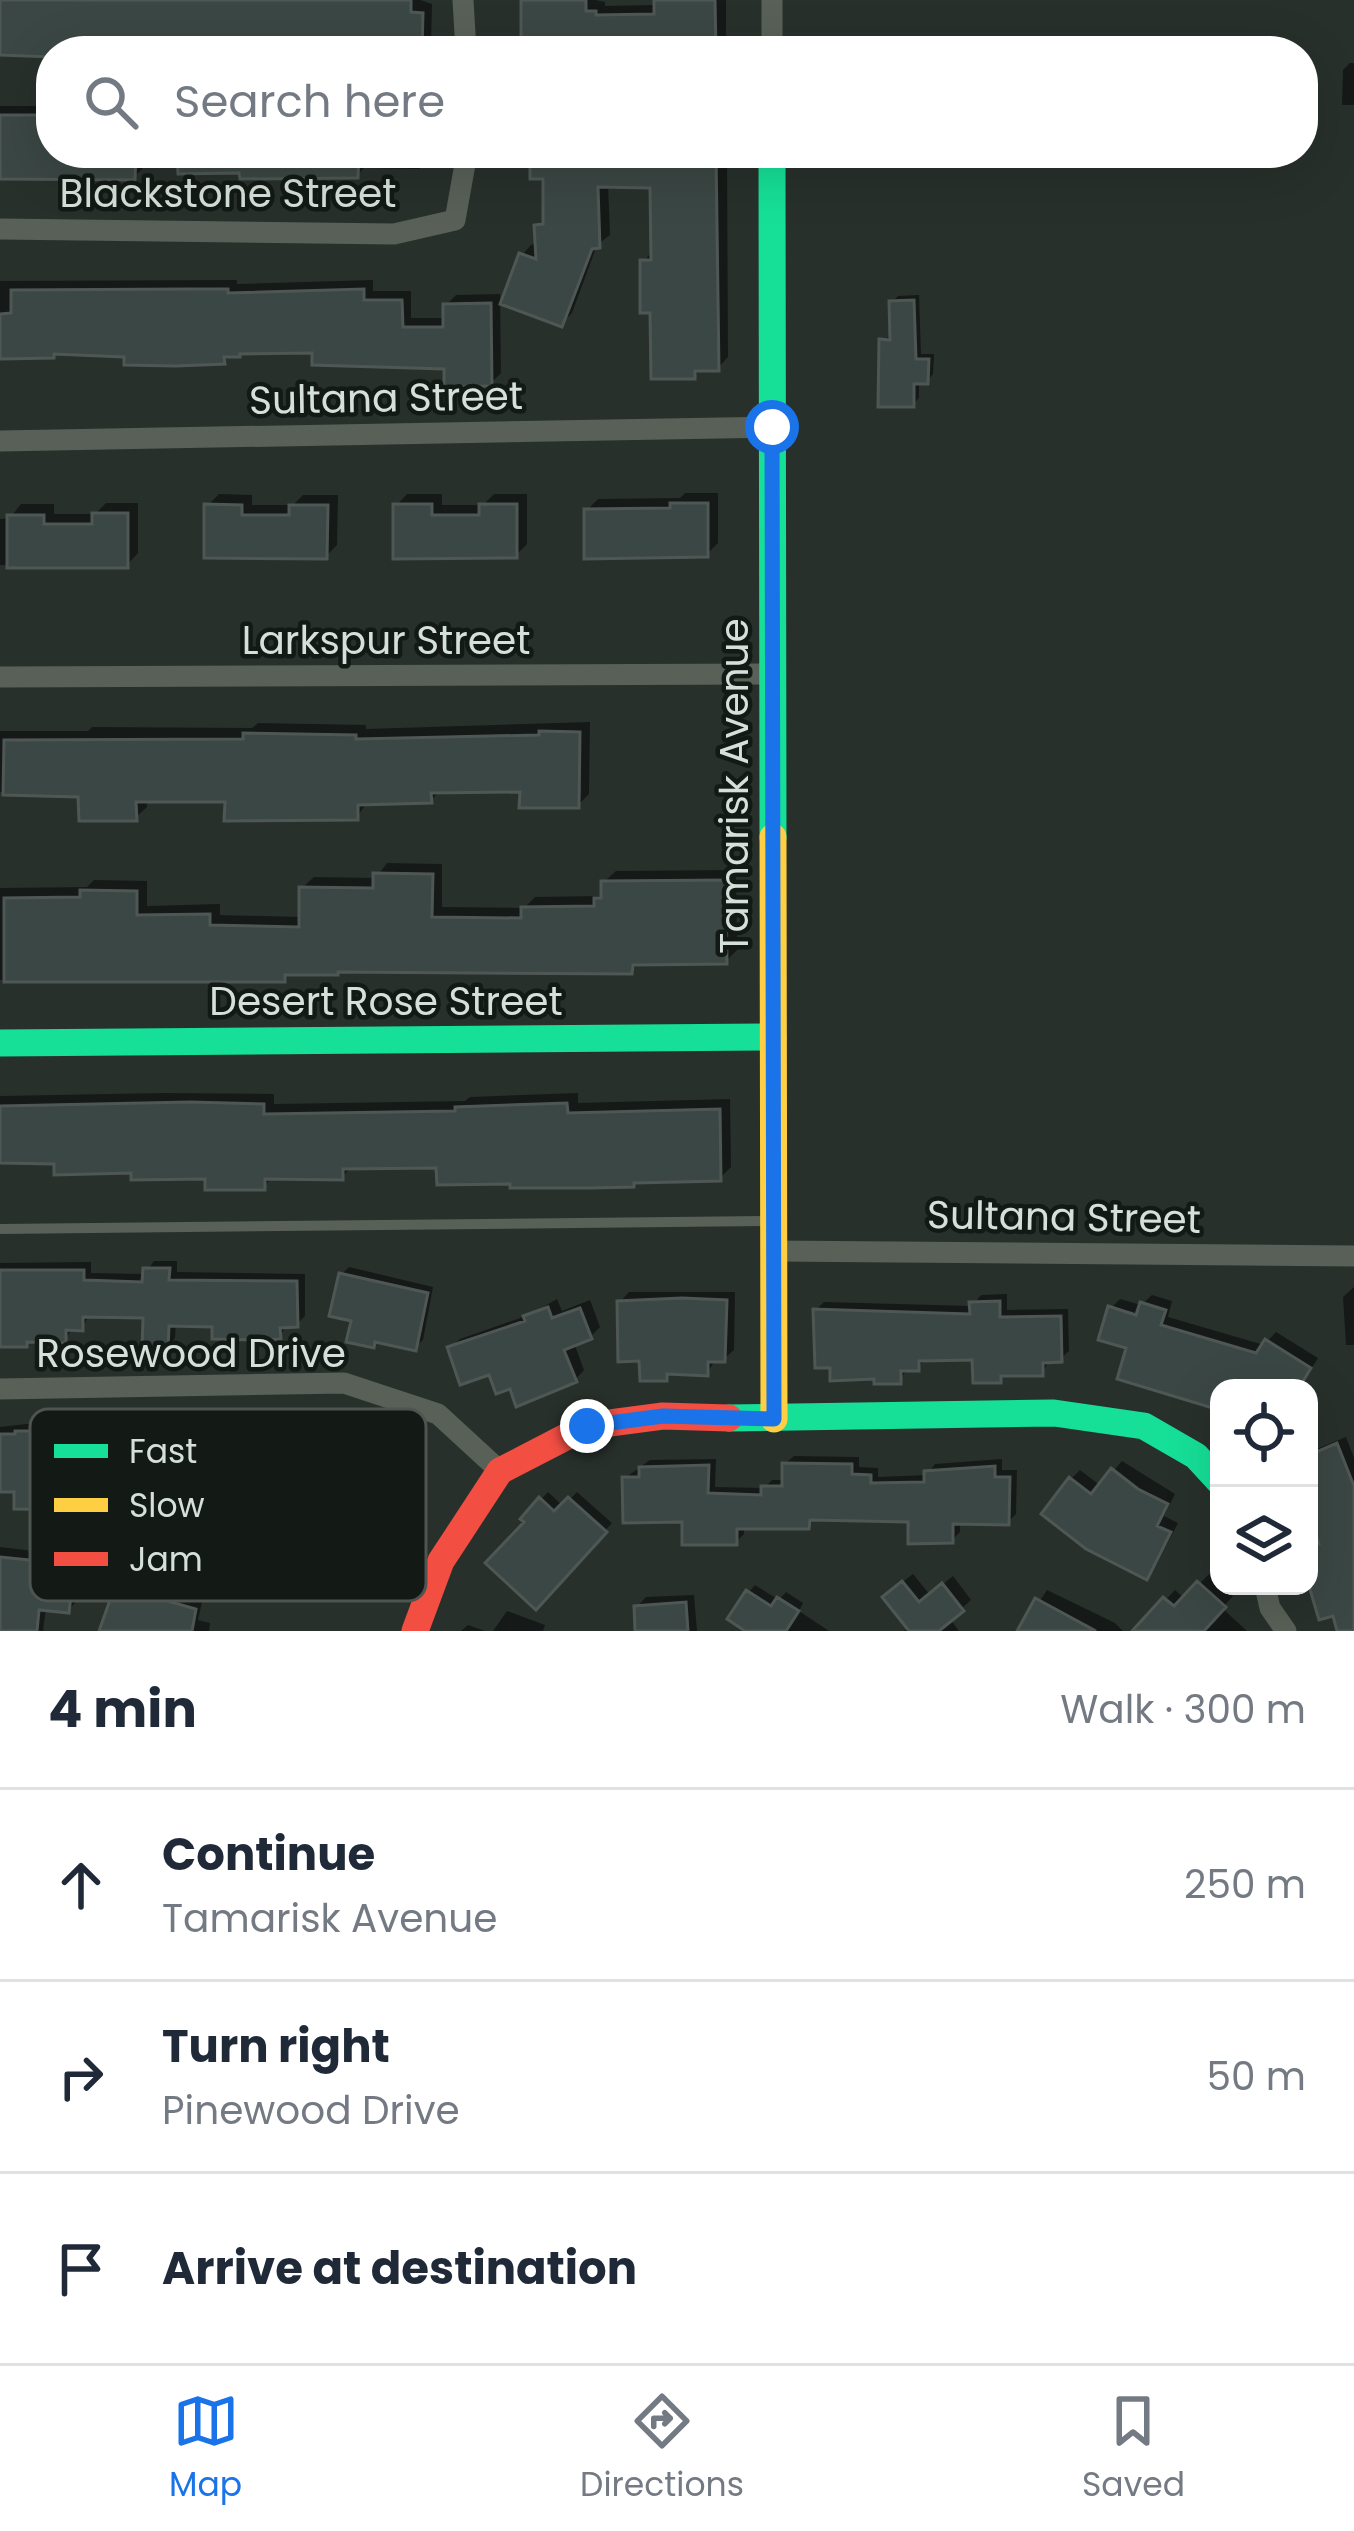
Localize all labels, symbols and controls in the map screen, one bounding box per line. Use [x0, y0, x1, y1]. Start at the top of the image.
search box [36, 36, 1318, 168]
icon: search [78, 69, 144, 135]
text: Search here [174, 70, 445, 133]
street label: Blackstone Street [60, 166, 396, 221]
street label: Sultana Street [249, 368, 523, 428]
route start [745, 400, 799, 454]
street label: Larkspur Street [242, 613, 530, 668]
street label: Tamarisk Avenue [707, 618, 762, 954]
street label: Desert Rose Street [209, 974, 563, 1029]
street label: Sultana Street [927, 1187, 1201, 1247]
street label: Rosewood Drive [36, 1326, 346, 1381]
map controls [1210, 1379, 1318, 1595]
button: locate [1210, 1379, 1318, 1487]
route end [560, 1399, 614, 1453]
legend [30, 1409, 426, 1601]
text: Fast [129, 1428, 197, 1475]
text: Slow [129, 1482, 205, 1529]
button: layers [1210, 1487, 1318, 1595]
text: Jam [129, 1536, 203, 1583]
text: 4 min [48, 1673, 197, 1745]
text: Walk · 300 m [1060, 1682, 1306, 1737]
text: Continue [162, 1823, 375, 1886]
icon: ahead [48, 1852, 114, 1918]
text: 250 m [1184, 1857, 1306, 1912]
text: Tamarisk Avenue [162, 1891, 497, 1946]
text: Turn right [162, 2015, 390, 2078]
icon: right [48, 2044, 114, 2110]
text: 50 m [1206, 2049, 1306, 2104]
text: Pinewood Drive [162, 2083, 460, 2138]
icon: arrive [48, 2236, 114, 2302]
text: Arrive at destination [162, 2237, 637, 2300]
tab: Map [169, 2388, 242, 2510]
tab: Directions [580, 2388, 744, 2510]
tab: Saved [1082, 2388, 1185, 2510]

